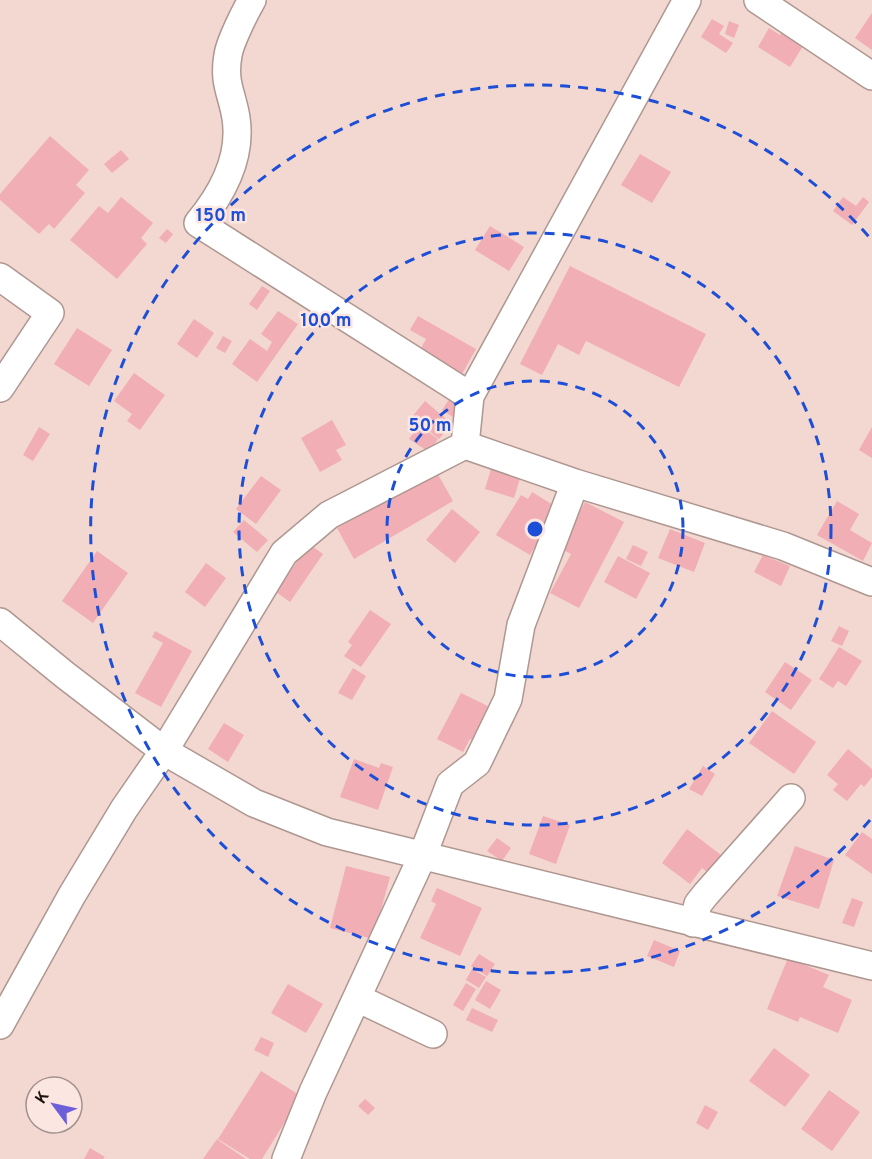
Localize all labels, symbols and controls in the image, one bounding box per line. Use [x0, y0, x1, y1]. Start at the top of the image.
text: 150 m [196, 205, 246, 228]
text: 100 m [300, 310, 352, 333]
text: 50 m [408, 415, 452, 438]
centre of rings [525, 519, 545, 539]
north arrow [24, 1075, 84, 1135]
text: K [32, 1088, 55, 1108]

